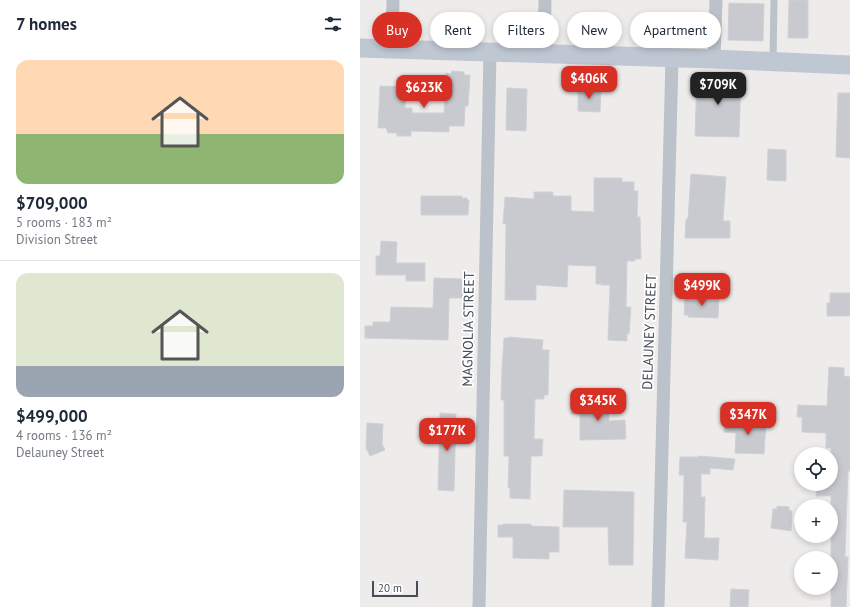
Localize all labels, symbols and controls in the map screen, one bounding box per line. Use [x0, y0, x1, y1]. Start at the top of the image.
chip: Buy [372, 12, 422, 48]
chip: Rent [430, 12, 485, 48]
chip: Filters [493, 12, 559, 48]
chip: New [567, 12, 622, 48]
chip: Apartment [630, 12, 721, 48]
text: 7 homes [16, 13, 77, 35]
icon: filters [322, 13, 344, 35]
pin: $406K [561, 66, 617, 100]
text: $406K [570, 70, 608, 87]
pin: $709K [690, 72, 746, 106]
pin: $623K [396, 75, 452, 109]
text: $709K [699, 76, 737, 93]
text: $623K [405, 79, 443, 96]
icon: home [144, 86, 216, 158]
text: $709,000 [16, 192, 88, 214]
text: 5 rooms · 183 m² [16, 214, 112, 231]
text: Division Street [16, 231, 97, 248]
street label: MAGNOLIA STREET [458, 271, 478, 387]
pin: $499K [674, 273, 730, 307]
street label: DELAUNEY STREET [638, 274, 660, 390]
text: $499K [683, 277, 721, 294]
icon: home [144, 299, 216, 371]
pin: $345K [570, 388, 626, 422]
text: $345K [579, 392, 617, 409]
pin: $347K [720, 402, 776, 436]
text: $499,000 [16, 405, 88, 427]
text: $347K [729, 406, 767, 423]
pin: $177K [419, 418, 475, 452]
text: $177K [428, 422, 466, 439]
text: 4 rooms · 136 m² [16, 427, 112, 444]
text: Delauney Street [16, 444, 104, 461]
map controls [794, 447, 838, 595]
button: locate [794, 447, 838, 491]
button: + [794, 499, 838, 543]
button: − [794, 551, 838, 595]
scale bar [372, 579, 418, 598]
text: 20 m [378, 581, 402, 595]

